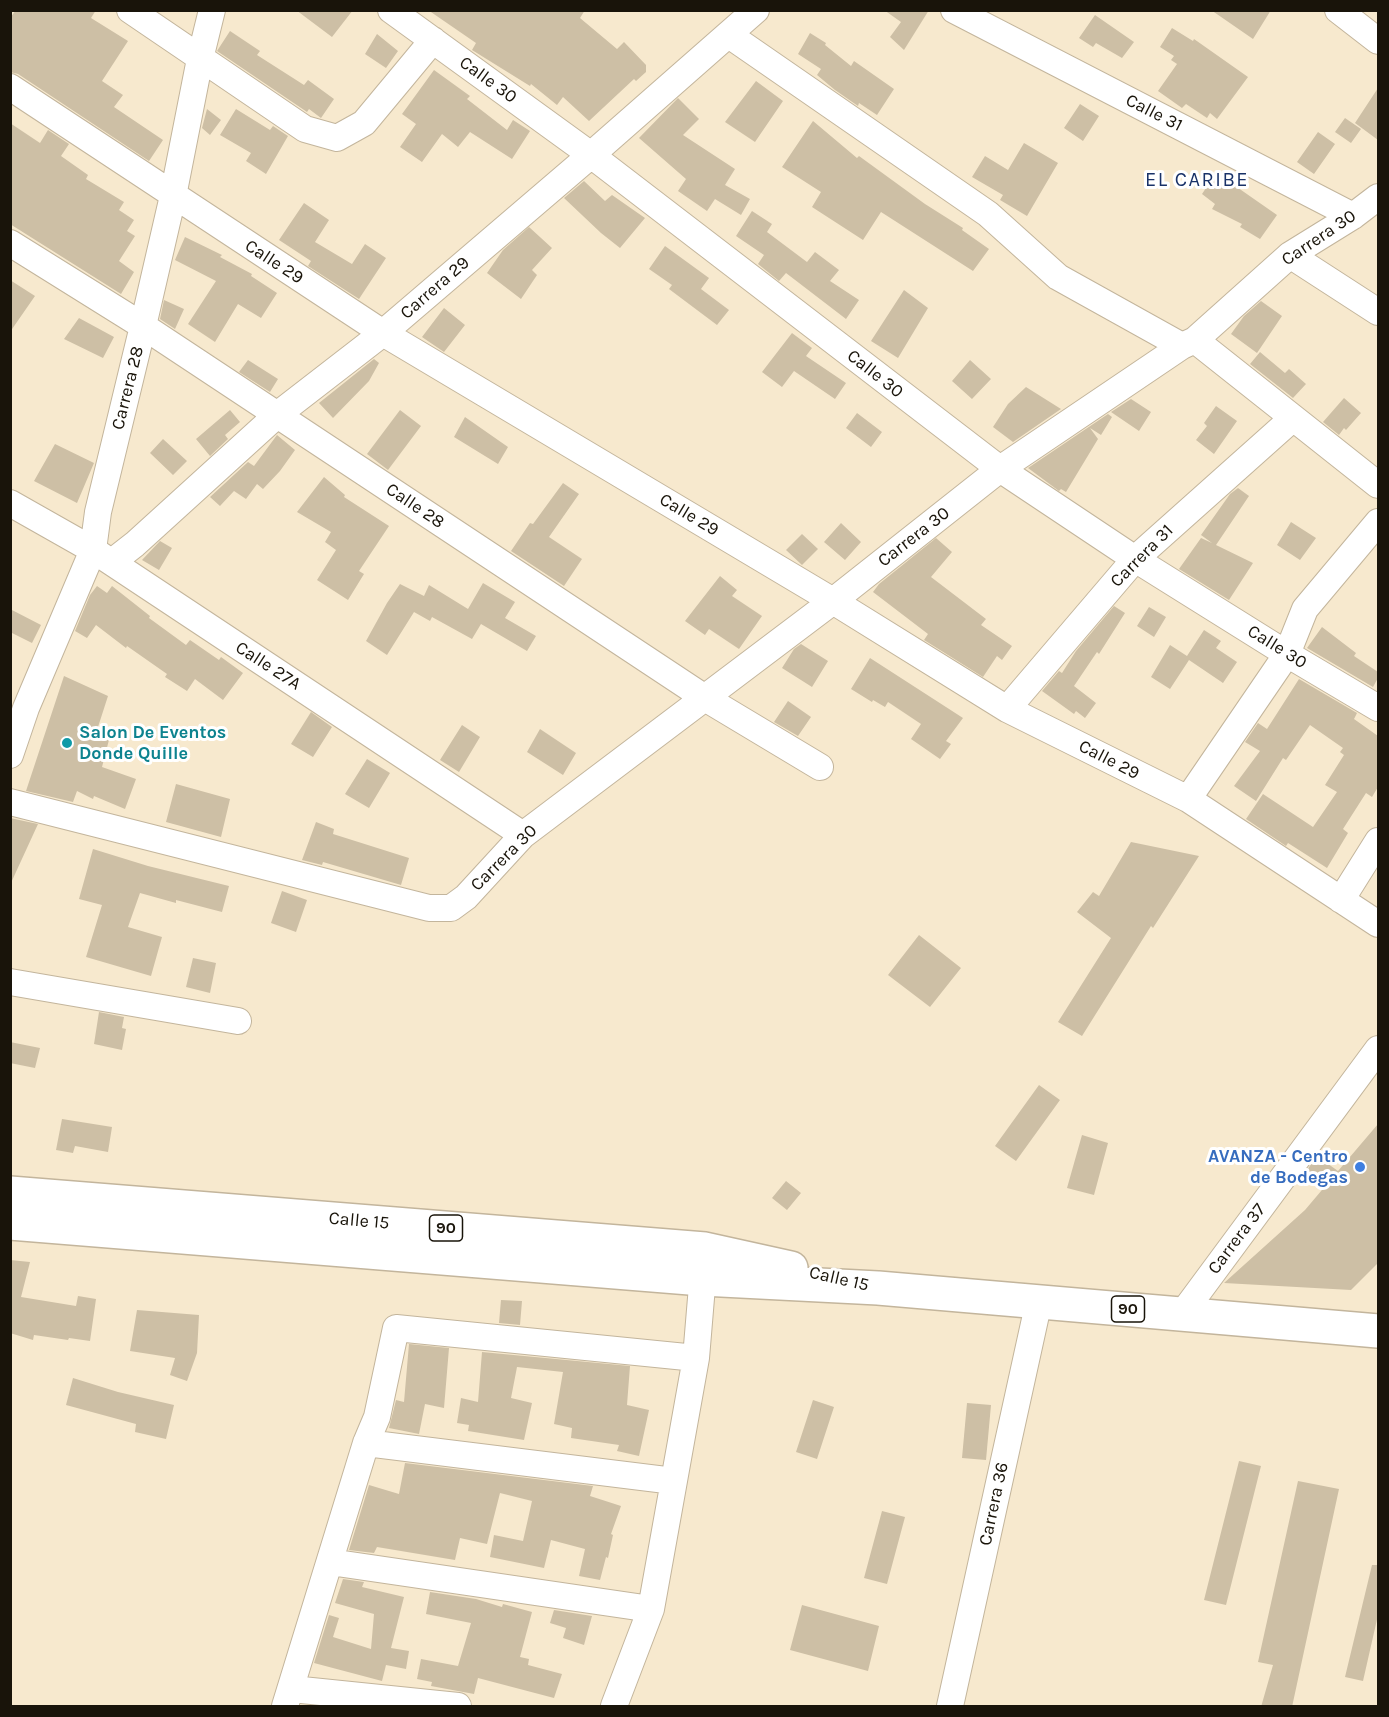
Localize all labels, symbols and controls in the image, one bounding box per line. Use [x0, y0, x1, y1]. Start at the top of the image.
street label: Calle 30 [455, 52, 521, 108]
street label: Calle 31 [1122, 90, 1186, 136]
district label: EL CARIBE [1145, 168, 1249, 192]
street label: Carrera 30 [1278, 205, 1360, 271]
street label: Calle 29 [241, 235, 307, 289]
street label: Carrera 29 [396, 252, 474, 324]
street label: Carrera 28 [107, 344, 149, 432]
street label: Calle 30 [842, 345, 908, 403]
street label: Calle 28 [382, 479, 448, 533]
street label: Calle 29 [655, 489, 723, 541]
street label: Carrera 30 [874, 502, 954, 572]
street label: Carrera 31 [1106, 520, 1178, 592]
street label: Calle 30 [1243, 620, 1311, 674]
street label: Calle 27A [231, 637, 305, 695]
place label: Salon De Eventos Donde Quille [79, 722, 226, 764]
marker: Salon De Eventos Donde Quille [60, 736, 74, 750]
street label: Calle 29 [1075, 736, 1143, 784]
street label: Carrera 30 [466, 820, 542, 896]
place label: AVANZA - Centro de Bodegas [1208, 1146, 1348, 1188]
marker: AVANZA - Centro de Bodegas [1353, 1160, 1367, 1174]
street label: Carrera 37 [1203, 1199, 1271, 1279]
street label: Calle 15 [328, 1208, 390, 1234]
road number: 90 [430, 1215, 462, 1241]
street label: Calle 15 [807, 1262, 871, 1296]
road number: 90 [1112, 1296, 1144, 1322]
street label: Carrera 36 [975, 1460, 1013, 1548]

